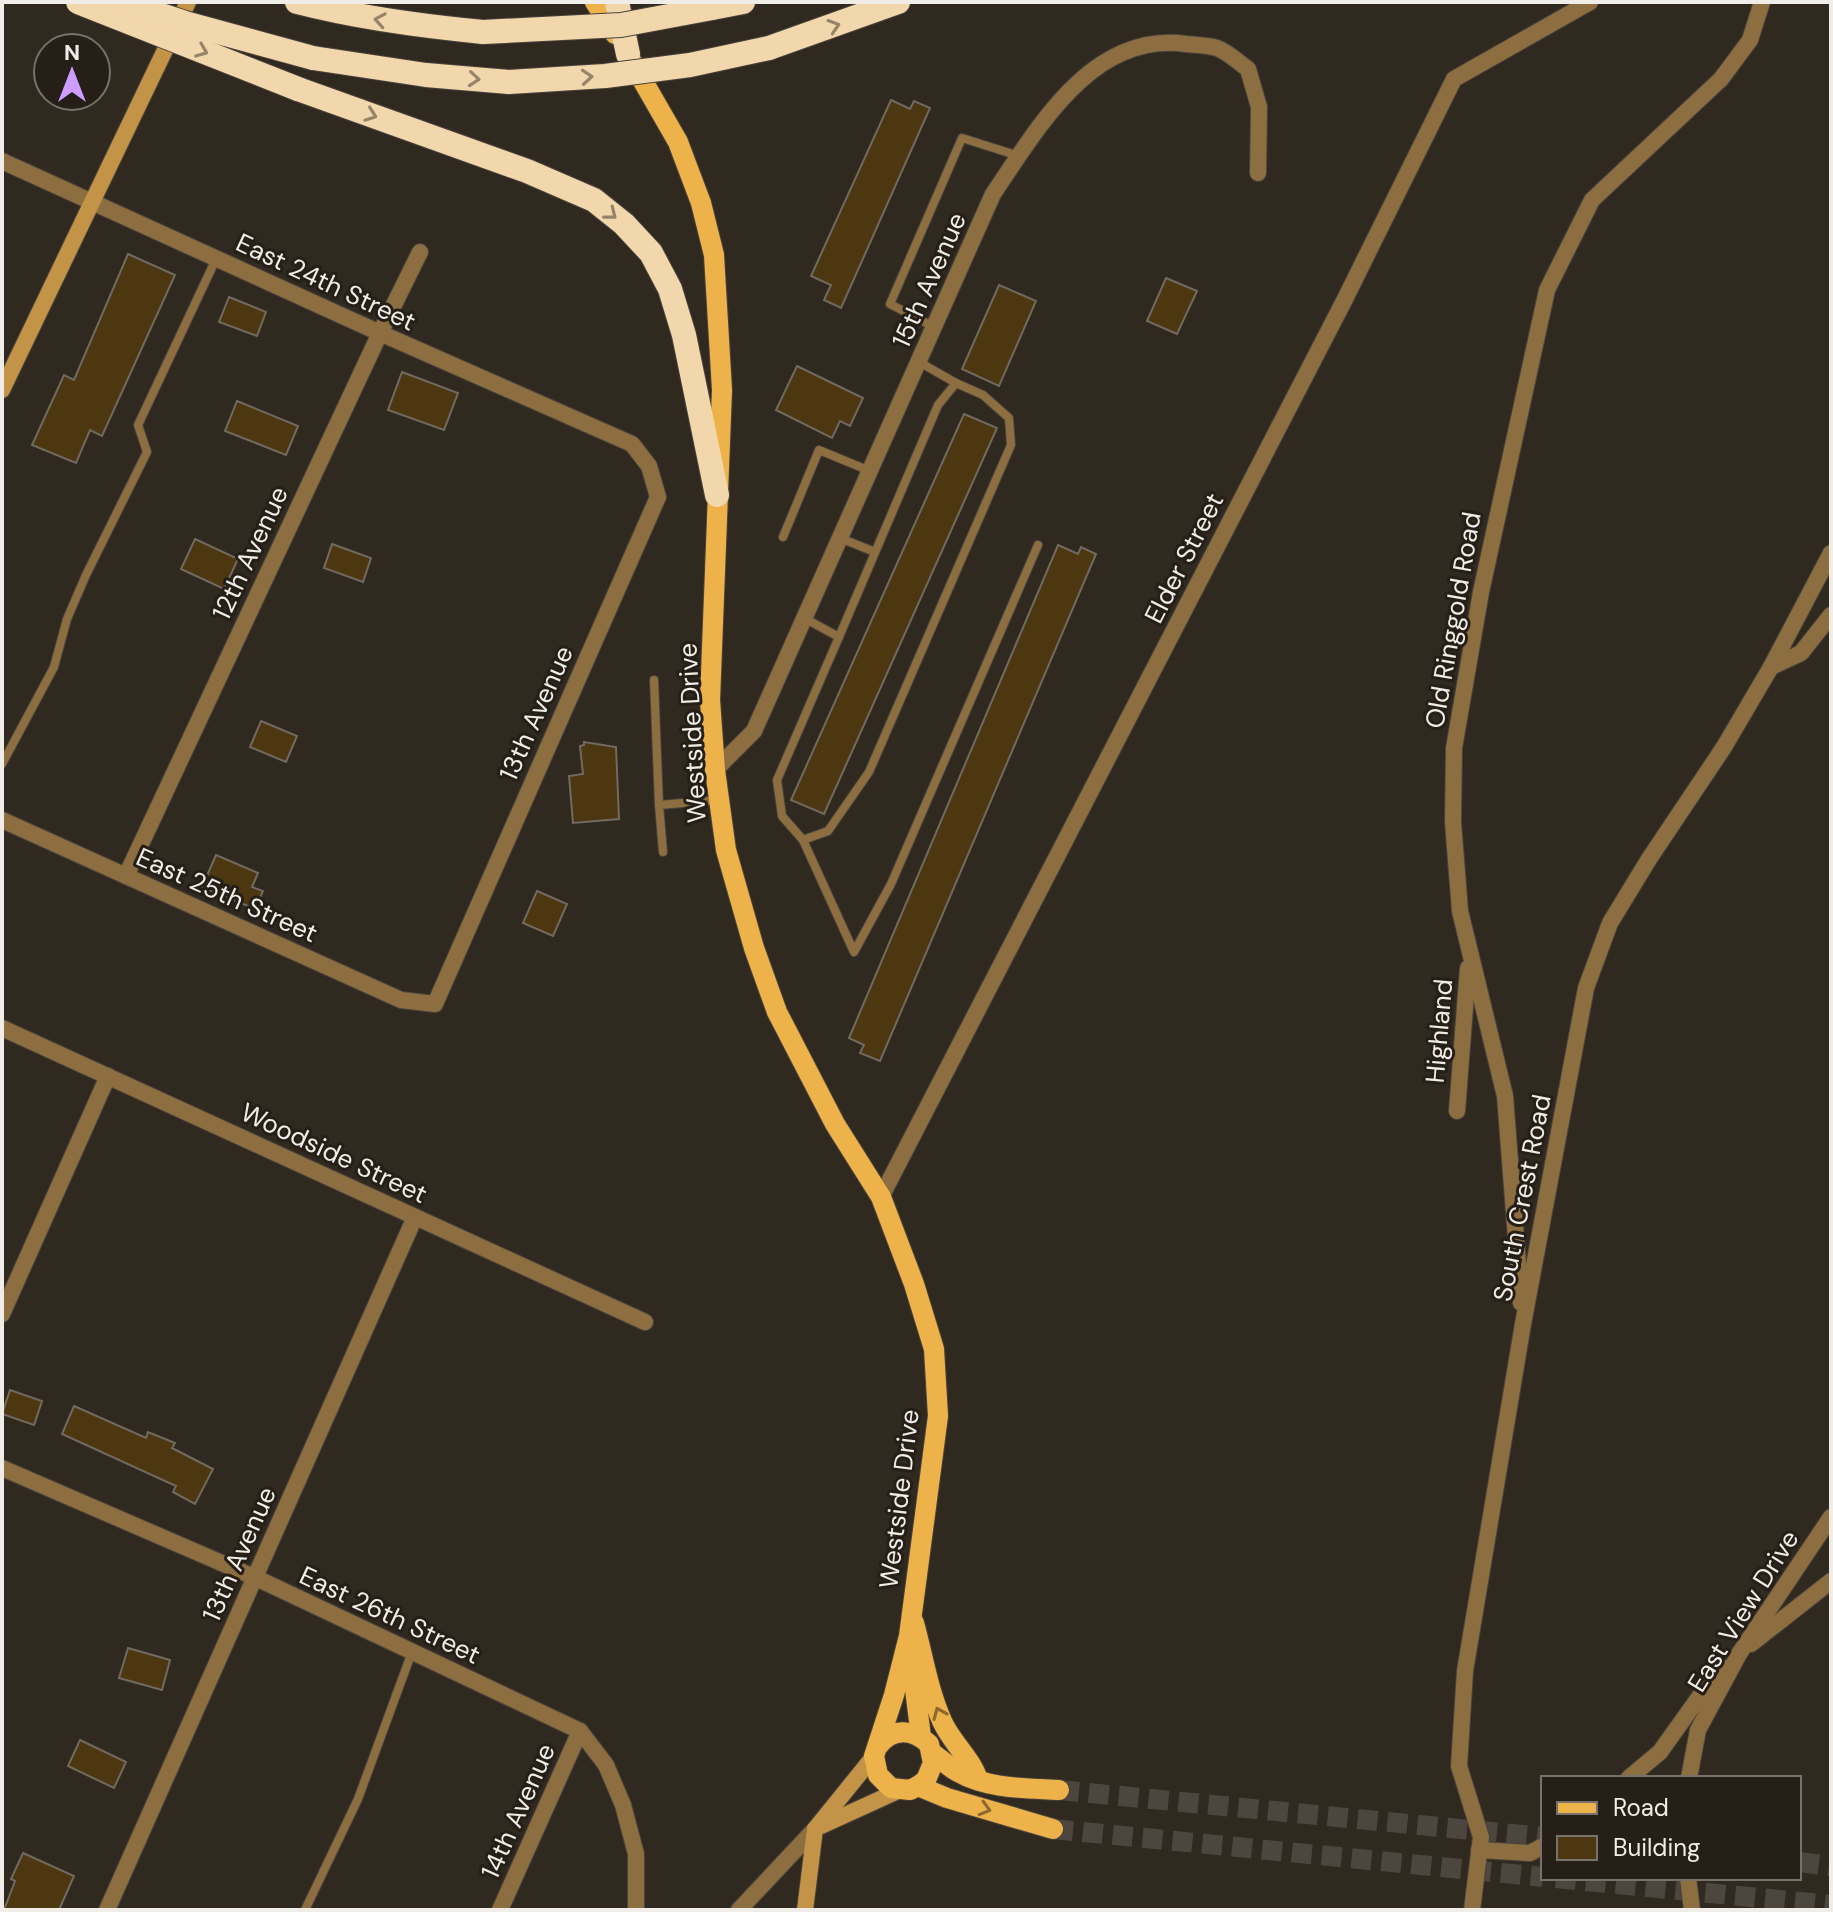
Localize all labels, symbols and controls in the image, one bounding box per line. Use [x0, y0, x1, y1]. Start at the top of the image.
one-way arrow [374, 13, 387, 30]
one-way arrow [827, 19, 840, 35]
north arrow [32, 32, 112, 112]
text: N [64, 38, 80, 67]
one-way arrow [194, 41, 208, 58]
one-way arrow [581, 69, 594, 86]
one-way arrow [468, 70, 481, 87]
one-way arrow [364, 106, 378, 122]
one-way arrow [602, 204, 617, 218]
street label: 15th Avenue [884, 207, 974, 353]
street label: East 24th Street [231, 225, 421, 339]
street label: 12th Avenue [204, 481, 296, 625]
street label: Elder Street [1137, 487, 1231, 629]
street label: Old Ringgold Road [1417, 509, 1489, 731]
street label: 13th Avenue [491, 640, 581, 786]
street label: Westside Drive [670, 642, 714, 824]
street label: East 25th Street [131, 840, 323, 950]
street label: Highland [1418, 977, 1460, 1085]
street label: South Crest Road [1485, 1092, 1559, 1304]
street label: Woodside Street [235, 1095, 433, 1211]
street label: Westside Drive [871, 1408, 927, 1590]
street label: 13th Avenue [194, 1481, 284, 1627]
street label: East View Drive [1680, 1524, 1806, 1698]
street label: East 26th Street [294, 1558, 486, 1672]
one-way arrow [933, 1707, 949, 1722]
street label: 14th Avenue [473, 1738, 563, 1884]
legend [1541, 1776, 1801, 1880]
text: Road [1613, 1792, 1669, 1823]
one-way arrow [978, 1800, 992, 1817]
text: Building [1613, 1832, 1700, 1863]

